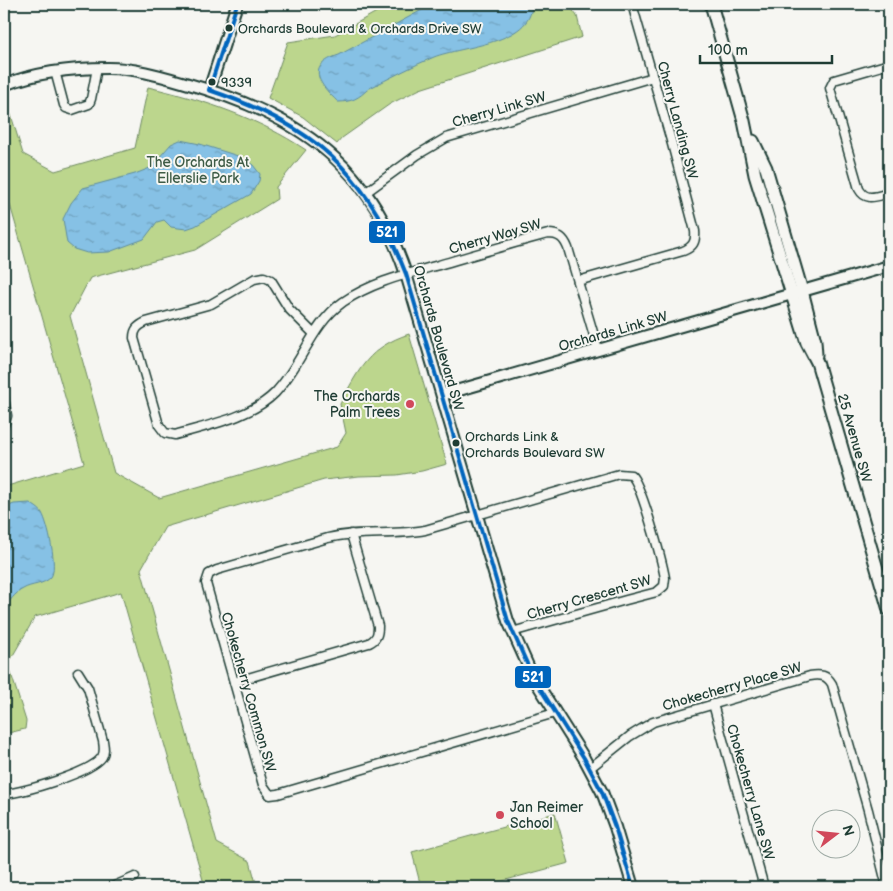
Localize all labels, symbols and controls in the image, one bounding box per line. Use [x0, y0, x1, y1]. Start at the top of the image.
place label: Orchards Boulevard & Orchards Drive SW [238, 21, 482, 37]
marker: Orchards Boulevard & Orchards Drive SW [224, 23, 234, 33]
scale bar [700, 32, 833, 64]
text: 100 m [708, 41, 748, 60]
street label: Cherry Landing SW [654, 59, 702, 181]
place label: 9339 [221, 75, 252, 91]
marker: 9339 [207, 77, 217, 87]
street label: Cherry Link SW [450, 88, 548, 131]
park label: The Orchards At Ellerslie Park [147, 154, 250, 187]
street label: Cherry Way SW [447, 215, 544, 258]
line badge: 521 [368, 220, 406, 244]
text: 521 [376, 224, 398, 241]
street label: Orchards Boulevard SW [410, 263, 468, 413]
street label: Orchards Link SW [557, 308, 670, 355]
place label: The Orchards Palm Trees [314, 388, 400, 421]
street label: 25 Avenue SW [834, 392, 875, 485]
marker: The Orchards Palm Trees [404, 398, 416, 410]
place label: Orchards Link & Orchards Boulevard SW [465, 429, 605, 461]
marker: Orchards Link & Orchards Boulevard SW [451, 438, 461, 448]
street label: Cherry Crescent SW [525, 572, 654, 623]
street label: Chokecherry Common SW [218, 610, 280, 774]
street label: Chokecherry Place SW [660, 658, 804, 715]
line badge: 521 [514, 665, 552, 689]
text: 521 [522, 669, 544, 686]
street label: Chokecherry Lane SW [723, 722, 778, 862]
place label: Jan Reimer School [510, 799, 584, 832]
north arrow [810, 808, 860, 858]
marker: Jan Reimer School [494, 809, 506, 821]
text: N [838, 823, 858, 838]

